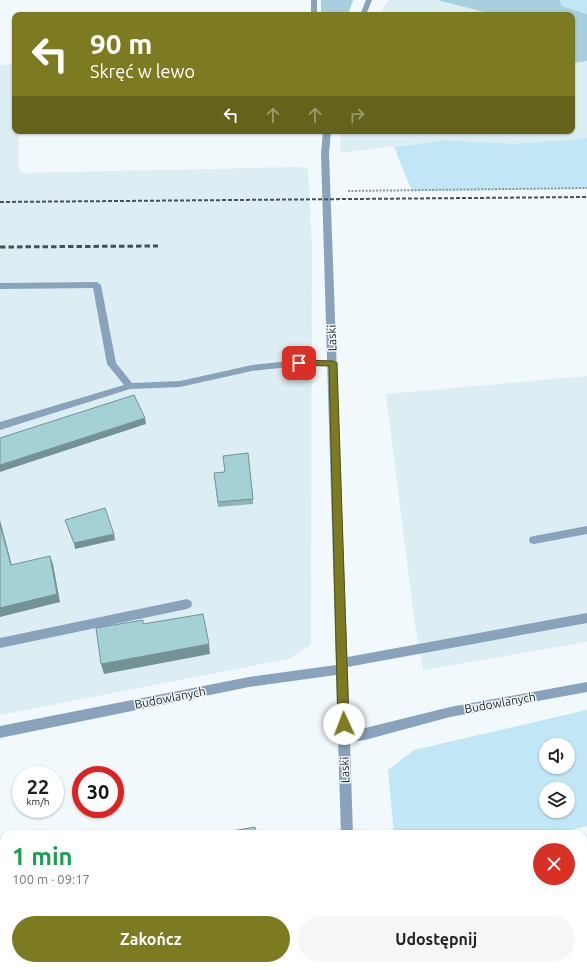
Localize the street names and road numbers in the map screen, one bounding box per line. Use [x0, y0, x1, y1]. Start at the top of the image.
street label: Laski [325, 324, 338, 351]
street label: Budowlanych [133, 684, 207, 711]
street label: Budowlanych [463, 690, 537, 715]
street label: Laski [338, 756, 351, 783]

